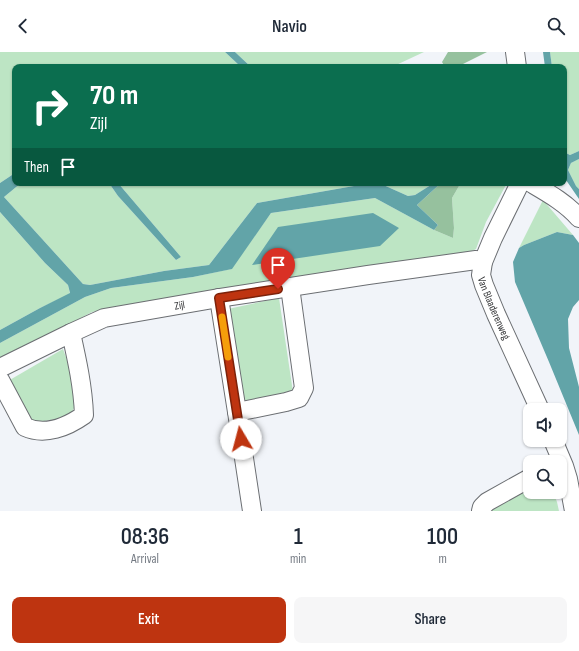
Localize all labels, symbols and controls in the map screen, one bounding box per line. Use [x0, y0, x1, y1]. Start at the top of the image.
icon: back [12, 15, 34, 37]
icon: search [545, 15, 567, 37]
text: Navio [272, 16, 307, 37]
text: 70 m [90, 79, 138, 112]
icon: right [24, 80, 76, 132]
text: Zijl [90, 113, 107, 134]
icon: arrive [57, 156, 79, 178]
text: Then [24, 158, 49, 177]
pin [261, 248, 295, 289]
icon: arrive [267, 254, 289, 276]
street label: Van Blaaderenweg [475, 275, 514, 342]
street label: Zijl [173, 298, 186, 312]
map controls [523, 403, 567, 499]
button: sound [523, 403, 567, 447]
position arrow [220, 418, 262, 460]
button: search [523, 455, 567, 499]
text: 08:36 [121, 522, 169, 551]
text: 1 [294, 522, 303, 551]
text: 100 [427, 522, 458, 551]
text: Arrival [131, 551, 159, 567]
text: min [290, 551, 306, 567]
text: m [438, 551, 447, 567]
button: Exit [12, 597, 286, 643]
button: Share [294, 597, 567, 643]

